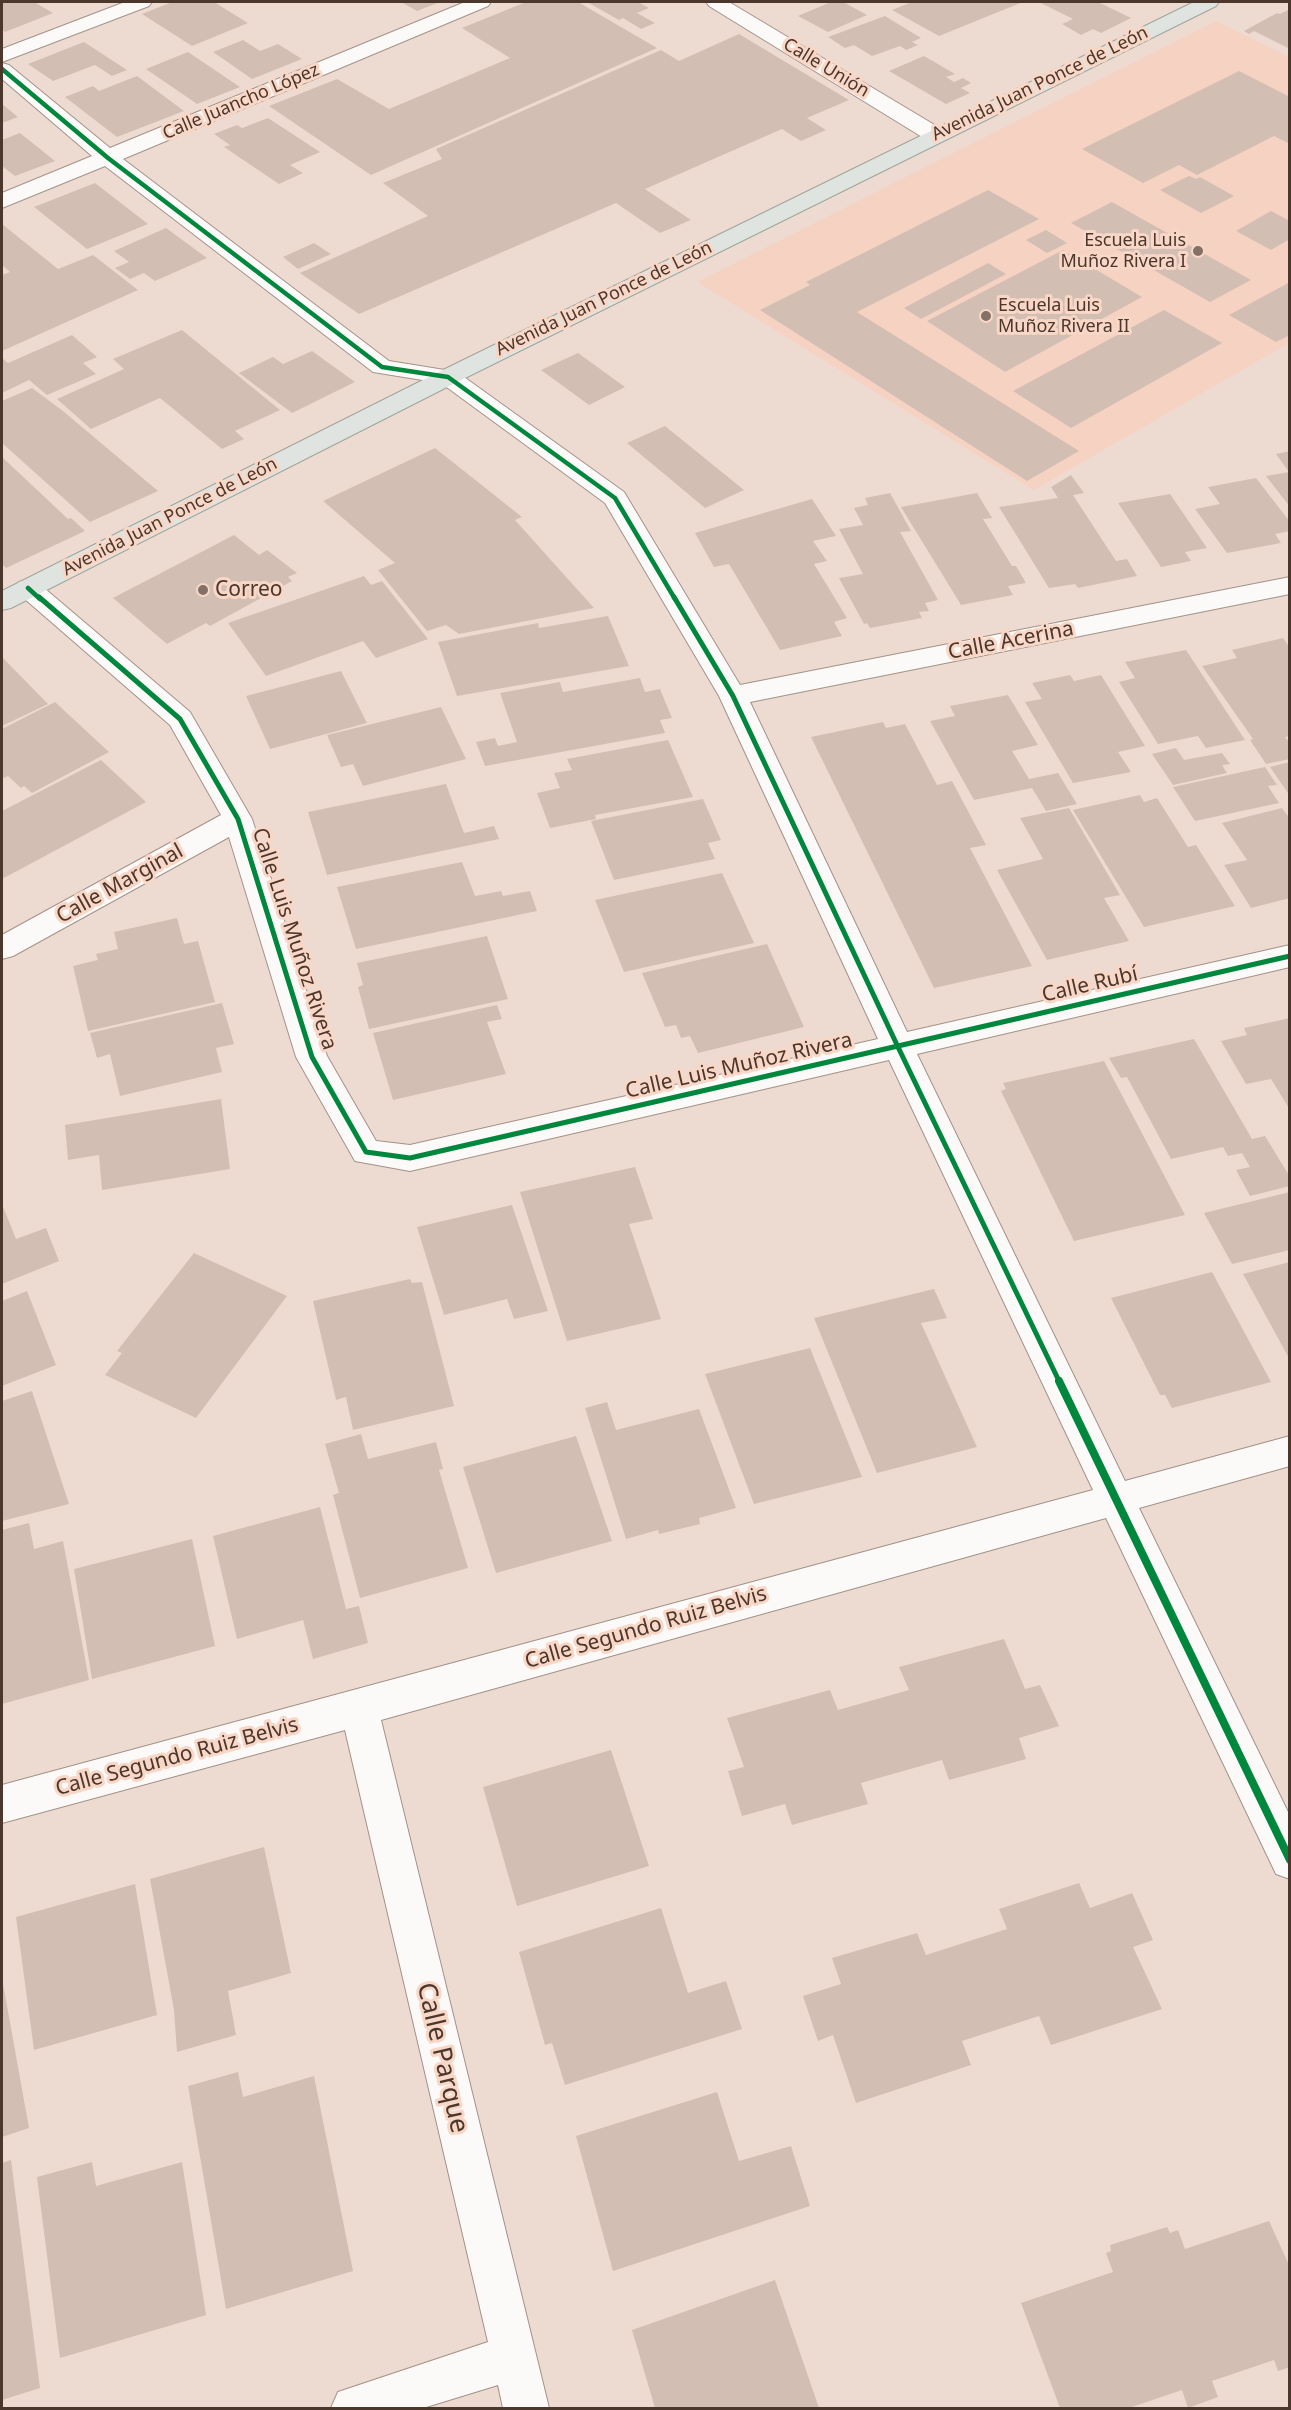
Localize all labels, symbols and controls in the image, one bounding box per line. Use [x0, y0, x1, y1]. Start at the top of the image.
street label: Avenida Juan Ponce de León [928, 22, 1152, 146]
street label: Calle Unión [779, 34, 873, 102]
street label: Calle Juancho López [159, 59, 323, 145]
place label: Escuela Luis Muñoz Rivera I [1060, 230, 1186, 272]
street label: Avenida Juan Ponce de León [492, 237, 716, 361]
marker: Escuela Luis Muñoz Rivera I [1191, 244, 1205, 258]
place label: Escuela Luis Muñoz Rivera II [998, 295, 1130, 338]
marker: Escuela Luis Muñoz Rivera II [979, 309, 993, 323]
street label: Avenida Juan Ponce de León [59, 453, 281, 581]
place label: Correo [215, 577, 282, 603]
marker: Correo [196, 583, 210, 597]
street label: Calle Acerina [946, 616, 1076, 666]
street label: Calle Luis Muñoz Rivera [246, 825, 342, 1053]
street label: Calle Marginal [52, 839, 188, 929]
street label: Calle Rubí [1040, 962, 1140, 1008]
street label: Calle Luis Muñoz Rivera [623, 1028, 855, 1104]
street label: Calle Segundo Ruiz Belvis [522, 1581, 770, 1675]
street label: Calle Segundo Ruiz Belvis [53, 1712, 301, 1802]
street label: Calle Parque [410, 1980, 474, 2136]

